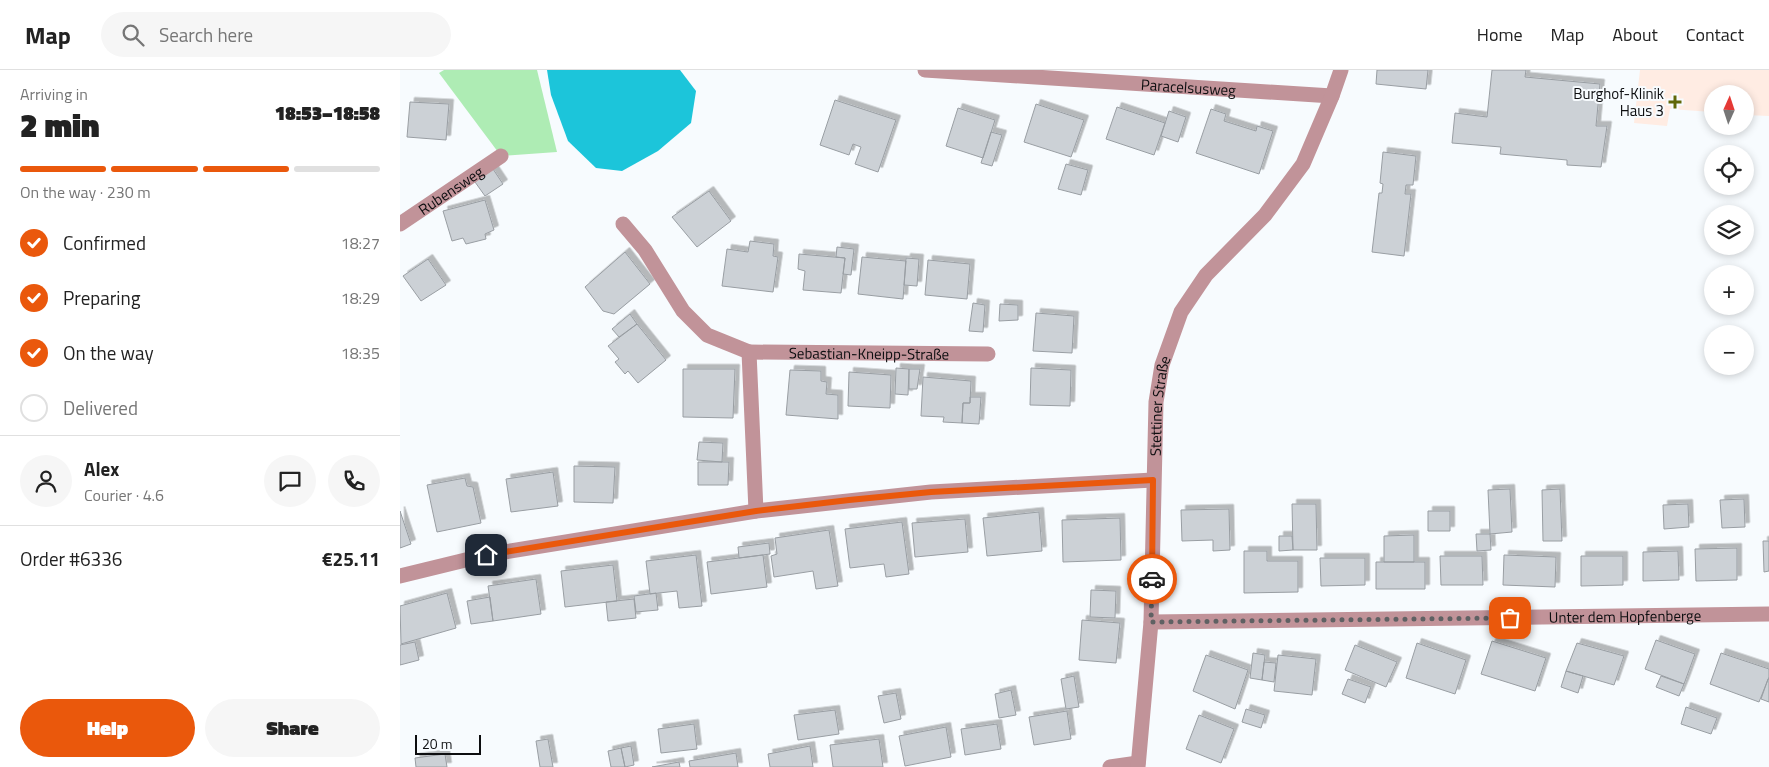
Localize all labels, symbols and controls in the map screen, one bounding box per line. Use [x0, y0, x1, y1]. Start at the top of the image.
search box [101, 12, 451, 57]
text: Map [25, 17, 71, 53]
text: Search here [159, 20, 253, 49]
icon: search [119, 21, 147, 49]
text: Home [1477, 21, 1523, 48]
text: Map [1551, 21, 1584, 48]
text: About [1612, 21, 1658, 48]
text: Contact [1686, 21, 1744, 48]
street label: Paracelsusweg [1140, 72, 1237, 101]
text: Arriving in [20, 82, 88, 106]
place label: Burghof-Klinik Haus 3 [1573, 82, 1664, 122]
north arrow [1704, 85, 1754, 135]
map controls [1704, 85, 1754, 375]
marker: Burghof-Klinik Haus 3 [1668, 95, 1682, 109]
text: 18:53–18:58 [275, 98, 380, 127]
text: 2 min [20, 101, 100, 149]
button: locate [1704, 145, 1754, 195]
street label: Rubensweg [413, 159, 488, 220]
text: On the way · 230 m [20, 180, 151, 204]
button: layers [1704, 205, 1754, 255]
text: Confirmed [63, 228, 146, 257]
icon: check [20, 229, 48, 257]
text: 18:27 [341, 231, 380, 255]
button: + [1704, 265, 1754, 315]
text: Preparing [63, 283, 140, 312]
icon: check [20, 284, 48, 312]
text: 18:29 [341, 286, 380, 310]
button: − [1704, 325, 1754, 375]
text: On the way [63, 338, 154, 367]
icon: check [20, 339, 48, 367]
text: 18:35 [341, 341, 380, 365]
street label: Sebastian-Kneipp-Straße [789, 341, 949, 365]
street label: Stettiner Straße [1143, 352, 1176, 456]
text: Delivered [63, 393, 138, 422]
text: Alex [84, 454, 119, 483]
button: person [20, 455, 72, 507]
button: chat [264, 455, 316, 507]
button: phone [328, 455, 380, 507]
text: Courier · 4.6 [84, 483, 164, 507]
pin [465, 534, 507, 576]
icon: home [472, 541, 500, 569]
text: Order #6336 [20, 544, 122, 573]
text: €25.11 [322, 544, 380, 573]
courier [1127, 554, 1177, 604]
icon: car [1138, 565, 1166, 593]
pin [1489, 597, 1531, 639]
street label: Unter dem Hopfenberge [1548, 603, 1701, 628]
icon: bag [1496, 604, 1524, 632]
button: Help [20, 699, 195, 757]
button: Share [205, 699, 380, 757]
scale bar [415, 732, 481, 755]
text: 20 m [422, 733, 452, 754]

